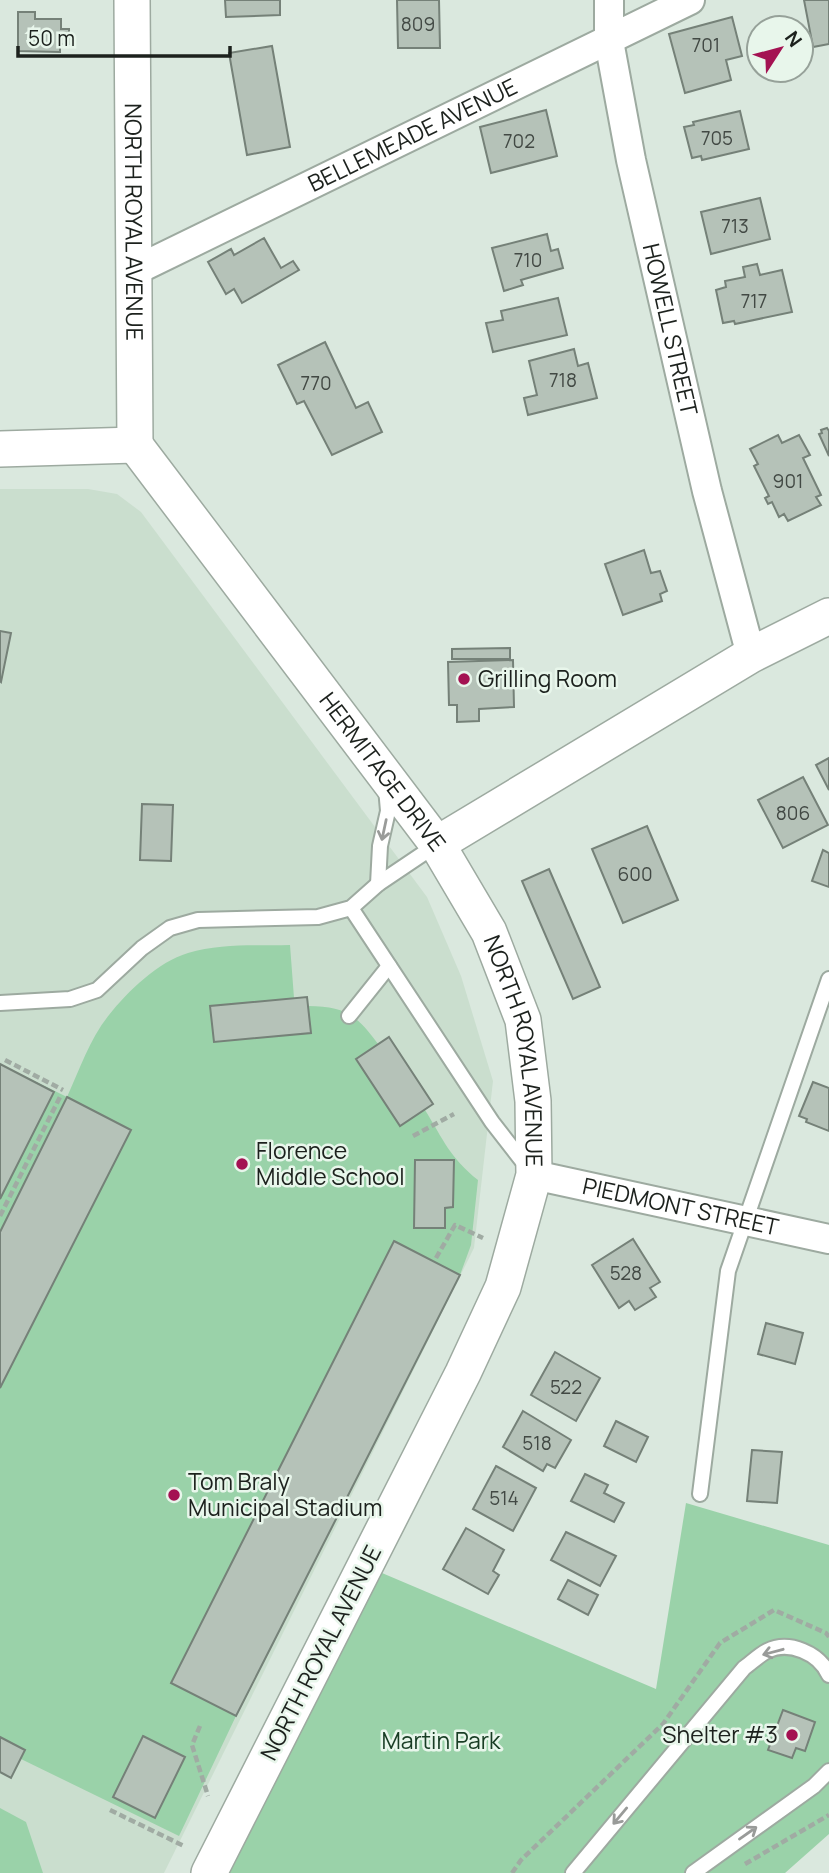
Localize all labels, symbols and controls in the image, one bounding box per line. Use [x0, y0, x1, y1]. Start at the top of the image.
house number: 809 [401, 11, 435, 37]
scale bar [18, 14, 229, 58]
north arrow [745, 14, 815, 84]
text: 50 m [28, 24, 75, 52]
text: N [779, 26, 808, 52]
house number: 701 [692, 32, 720, 58]
street label: BELLEMEADE AVENUE [302, 70, 522, 199]
street label: NORTH ROYAL AVENUE [118, 103, 151, 341]
house number: 705 [701, 125, 733, 151]
house number: 702 [503, 128, 535, 154]
house number: 713 [721, 213, 749, 239]
street label: HOWELL STREET [636, 240, 706, 419]
house number: 710 [514, 247, 542, 273]
house number: 717 [741, 288, 767, 314]
house number: 718 [549, 367, 577, 393]
house number: 770 [300, 370, 332, 396]
house number: 901 [773, 468, 803, 494]
place label: Grilling Room [478, 662, 617, 694]
marker: Grilling Room [456, 671, 472, 687]
street label: HERMITAGE DRIVE [313, 685, 454, 857]
house number: 806 [776, 800, 810, 826]
one-way arrow [376, 818, 390, 841]
house number: 600 [618, 861, 652, 887]
street label: NORTH ROYAL AVENUE [477, 930, 551, 1167]
place label: Florence Middle School [256, 1134, 405, 1192]
marker: Florence Middle School [234, 1156, 250, 1172]
street label: PIEDMONT STREET [580, 1169, 782, 1243]
house number: 528 [610, 1260, 642, 1286]
house number: 522 [550, 1374, 582, 1400]
house number: 518 [522, 1430, 552, 1456]
place label: Tom Braly Municipal Stadium [188, 1465, 382, 1523]
house number: 514 [489, 1485, 519, 1511]
marker: Tom Braly Municipal Stadium [166, 1487, 182, 1503]
street label: NORTH ROYAL AVENUE [252, 1540, 388, 1766]
one-way arrow [763, 1646, 785, 1659]
place label: Shelter #3 [662, 1718, 778, 1750]
park label: Martin Park [381, 1724, 501, 1756]
marker: Shelter #3 [784, 1727, 800, 1743]
one-way arrow [612, 1807, 628, 1825]
one-way arrow [738, 1826, 757, 1840]

